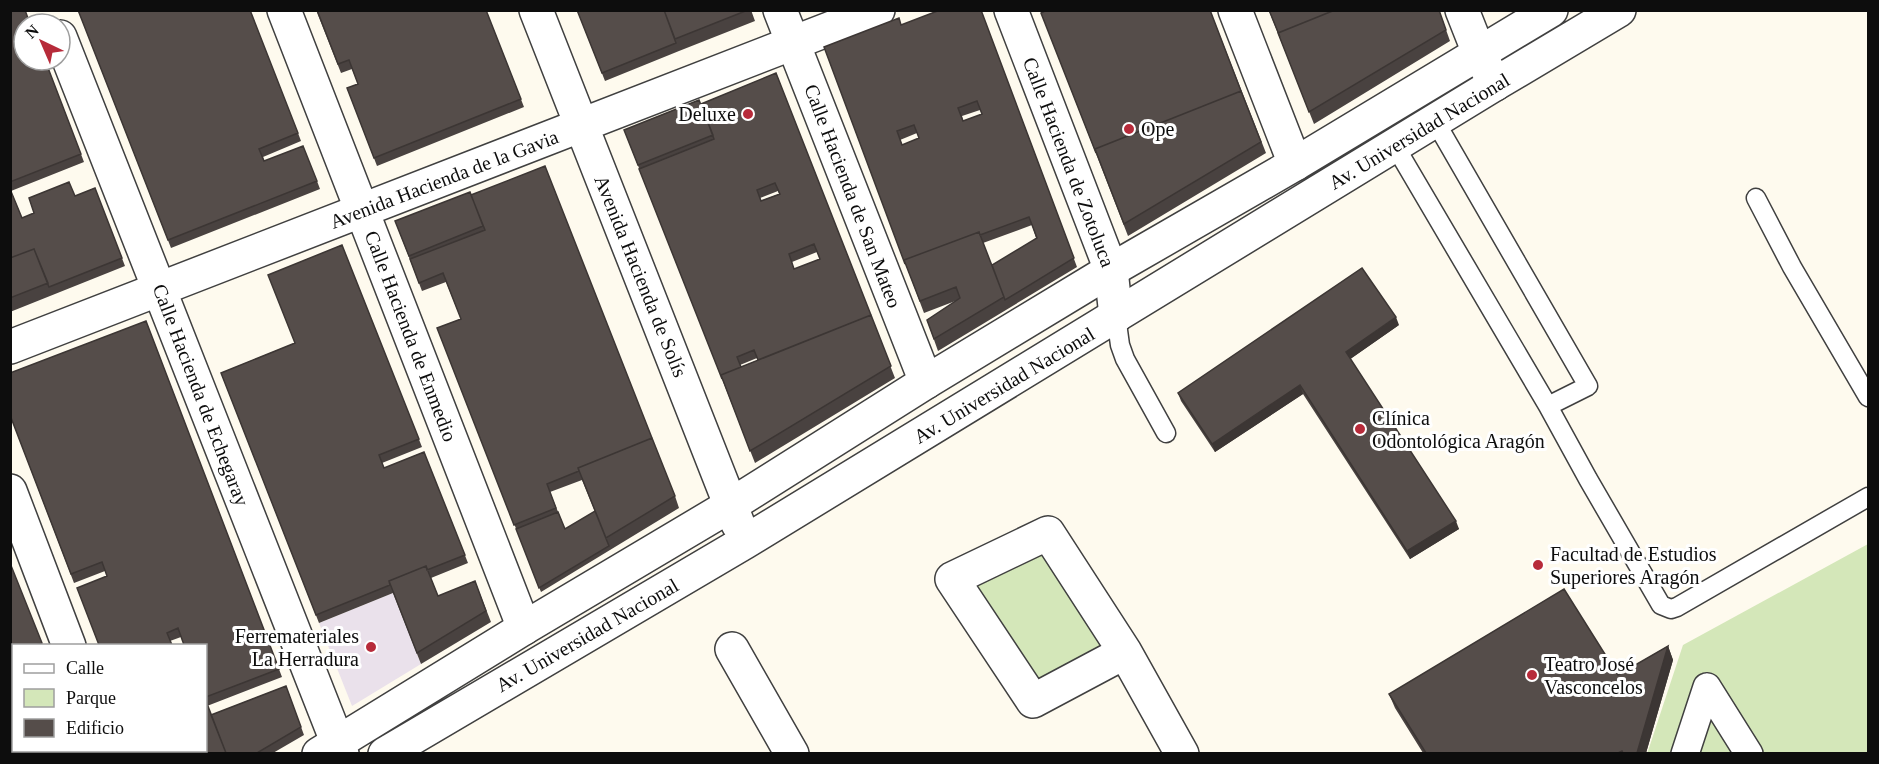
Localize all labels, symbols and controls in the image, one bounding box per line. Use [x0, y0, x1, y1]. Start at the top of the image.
north arrow [12, 12, 72, 72]
text: N [22, 21, 42, 42]
street label: Calle Hacienda de Zotoluca [1019, 54, 1119, 270]
street label: Av. Universidad Nacional [1325, 68, 1514, 194]
street label: Calle Hacienda de San Mateo [800, 81, 906, 311]
place label: Deluxe [678, 103, 736, 125]
marker: Deluxe [741, 107, 755, 121]
place label: Ope [1141, 118, 1174, 141]
marker: Ope [1122, 122, 1136, 136]
street label: Avenida Hacienda de la Gavia [327, 125, 561, 233]
street label: Avenida Hacienda de Solís [590, 172, 692, 380]
street label: Calle Hacienda de Enmedio [361, 228, 461, 444]
street label: Calle Hacienda de Echegaray [148, 281, 254, 509]
street label: Av. Universidad Nacional [910, 322, 1099, 448]
place label: Clínica Odontológica Aragón [1372, 407, 1545, 453]
marker: Clínica Odontológica Aragón [1353, 422, 1367, 436]
place label: Facultad de Estudios Superiores Aragón [1550, 543, 1717, 589]
marker: Facultad de Estudios Superiores Aragón [1531, 558, 1545, 572]
street label: Av. Universidad Nacional [492, 574, 682, 696]
place label: Ferremateriales La Herradura [235, 625, 359, 670]
marker: Ferremateriales La Herradura [364, 640, 378, 654]
legend [12, 644, 207, 752]
place label: Teatro José Vasconcelos [1544, 653, 1643, 698]
text: Calle [66, 658, 104, 678]
marker: Teatro José Vasconcelos [1525, 668, 1539, 682]
text: Parque [66, 688, 116, 708]
text: Edificio [66, 718, 124, 738]

